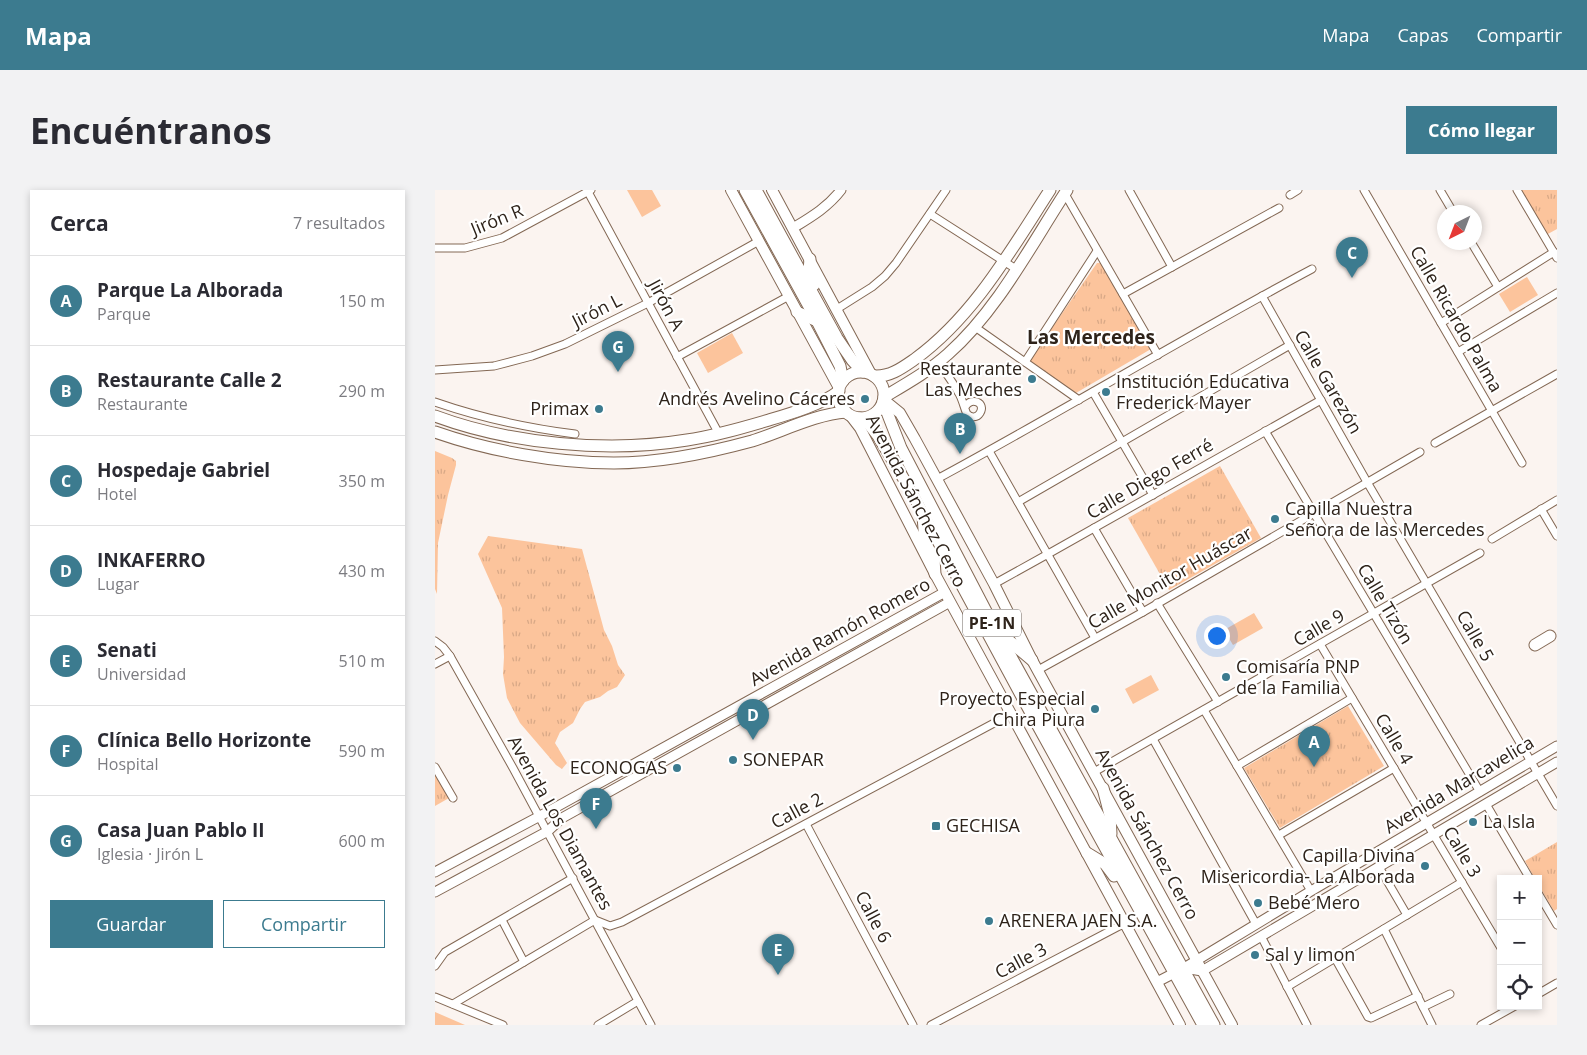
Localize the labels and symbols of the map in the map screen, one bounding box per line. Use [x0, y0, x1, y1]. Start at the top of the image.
street label: Jirón R [465, 198, 526, 241]
north arrow [1437, 205, 1482, 250]
pin: C [1336, 237, 1368, 278]
street label: Calle Ricardo Palma [1405, 241, 1509, 396]
street label: Jirón A [643, 273, 691, 335]
street label: Jirón L [566, 287, 625, 334]
district label: Las Mercedes [1027, 324, 1155, 350]
street label: Calle Garezón [1289, 325, 1368, 438]
pin: G [602, 331, 634, 372]
place label: Restaurante Las Meches [920, 356, 1022, 401]
place label: Institución Educativa Frederick Mayer [1116, 369, 1289, 414]
marker: Restaurante Las Meches [1026, 373, 1038, 385]
place label: Andrés Avelino Cáceres [659, 386, 855, 410]
marker: Institución Educativa Frederick Mayer [1100, 386, 1112, 398]
marker: Andrés Avelino Cáceres [859, 393, 871, 405]
place label: Primax [530, 396, 590, 420]
marker: Primax [593, 403, 605, 415]
street label: Avenida Sánchez Cerro [861, 410, 973, 591]
pin: B [944, 413, 976, 454]
street label: Calle Diego Ferré [1082, 432, 1217, 524]
place label: Capilla Nuestra Señora de las Mercedes [1285, 496, 1485, 541]
marker: Capilla Nuestra Señora de las Mercedes [1269, 513, 1281, 525]
street label: Calle Monitor Huáscar [1083, 520, 1257, 634]
street label: Calle Tizón [1352, 559, 1419, 648]
street label: Avenida Ramón Romero [745, 571, 934, 691]
street label: Calle 9 [1288, 603, 1349, 651]
street label: Calle 5 [1452, 605, 1500, 666]
road number: PE-1N [963, 609, 1021, 636]
your location [1204, 623, 1230, 649]
place label: Comisaría PNP de la Familia [1236, 654, 1360, 699]
marker: Comisaría PNP de la Familia [1220, 671, 1232, 683]
place label: Proyecto Especial Chira Piura [939, 686, 1085, 731]
pin: D [737, 699, 769, 740]
marker: Proyecto Especial Chira Piura [1089, 703, 1101, 715]
street label: Calle 4 [1370, 709, 1419, 768]
pin: A [1298, 726, 1330, 767]
street label: Avenida Marcavelica [1379, 730, 1538, 838]
street label: Avenida Los Diamantes [503, 731, 619, 914]
street label: Avenida Sánchez Cerro [1091, 743, 1205, 924]
place label: SONEPAR [743, 747, 824, 771]
marker: SONEPAR [727, 754, 739, 766]
place label: ECONOGAS [570, 755, 667, 779]
marker: ECONOGAS [671, 762, 683, 774]
street label: Calle 2 [766, 786, 827, 834]
pin: F [580, 788, 612, 829]
place label: La Isla [1483, 809, 1535, 833]
place label: GECHISA [946, 813, 1021, 837]
marker: La Isla [1467, 816, 1479, 828]
marker: GECHISA [930, 820, 942, 832]
street label: Calle 3 [1438, 822, 1487, 881]
place label: Capilla Divina Misericordia- La Alborada [1201, 843, 1415, 888]
marker: Capilla Divina Misericordia- La Alborada [1419, 860, 1431, 872]
street label: Calle 6 [850, 886, 898, 947]
place label: Bebé Mero [1268, 890, 1360, 914]
marker: Bebé Mero [1252, 897, 1264, 909]
place label: ARENERA JAEN S.A. [999, 908, 1157, 932]
marker: ARENERA JAEN S.A. [983, 915, 995, 927]
pin: E [762, 934, 794, 975]
street label: Calle 3 [990, 936, 1051, 984]
place label: Sal y limon [1265, 942, 1355, 966]
marker: Sal y limon [1249, 949, 1261, 961]

